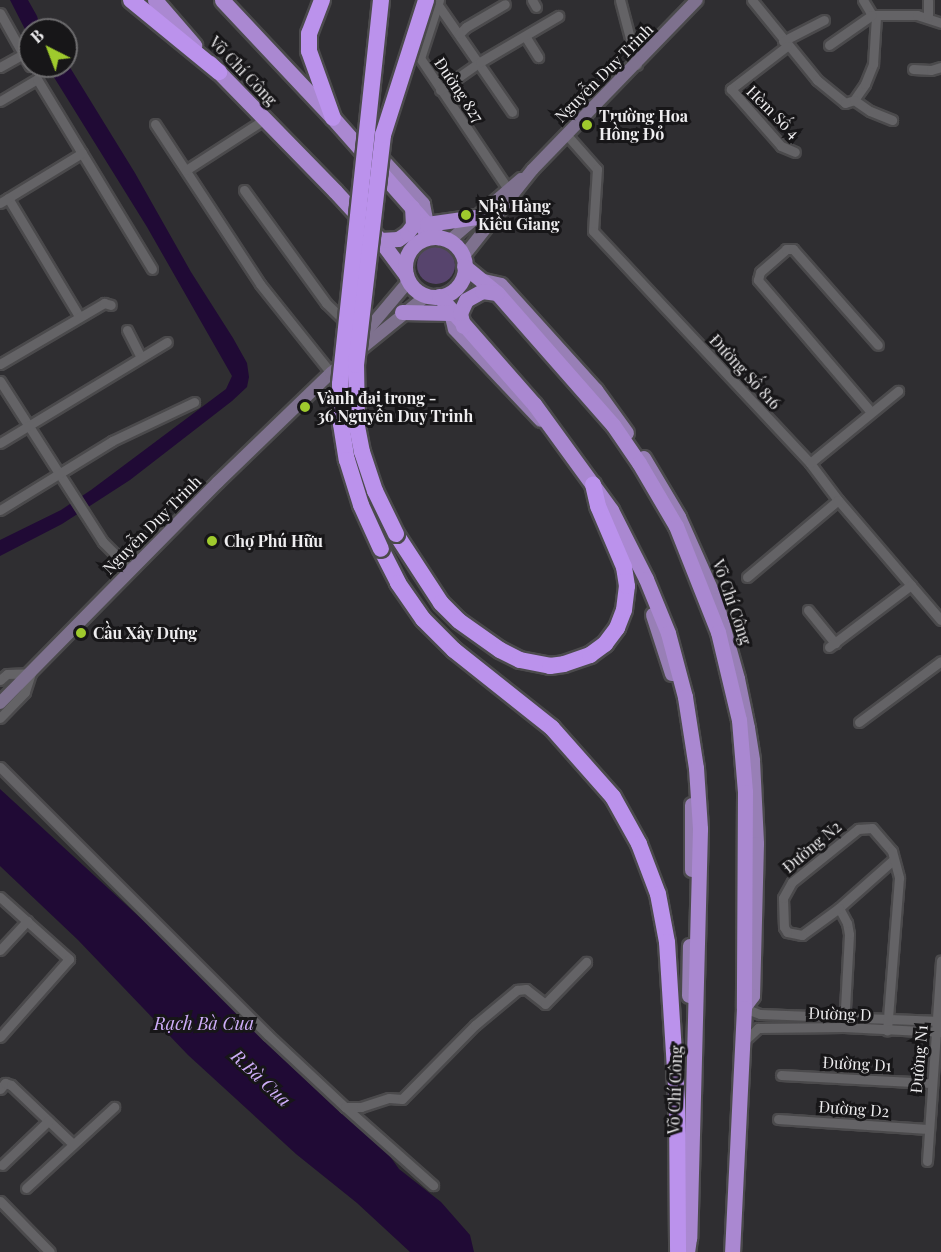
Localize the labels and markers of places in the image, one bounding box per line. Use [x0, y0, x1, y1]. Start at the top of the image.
place label: Trường Hoa Hồng Đỏ [599, 106, 688, 144]
marker: Trường Hoa Hồng Đỏ [580, 118, 594, 132]
place label: Nhà Hàng Kiều Giang [478, 196, 560, 234]
marker: Nhà Hàng Kiều Giang [459, 208, 473, 222]
place label: Vành đai trong - 36 Nguyễn Duy Trinh [317, 388, 474, 426]
marker: Vành đai trong - 36 Nguyễn Duy Trinh [298, 400, 312, 414]
place label: Chợ Phú Hữu [224, 531, 323, 551]
marker: Chợ Phú Hữu [205, 534, 219, 548]
place label: Cầu Xây Dựng [93, 623, 198, 643]
marker: Cầu Xây Dựng [74, 626, 88, 640]

